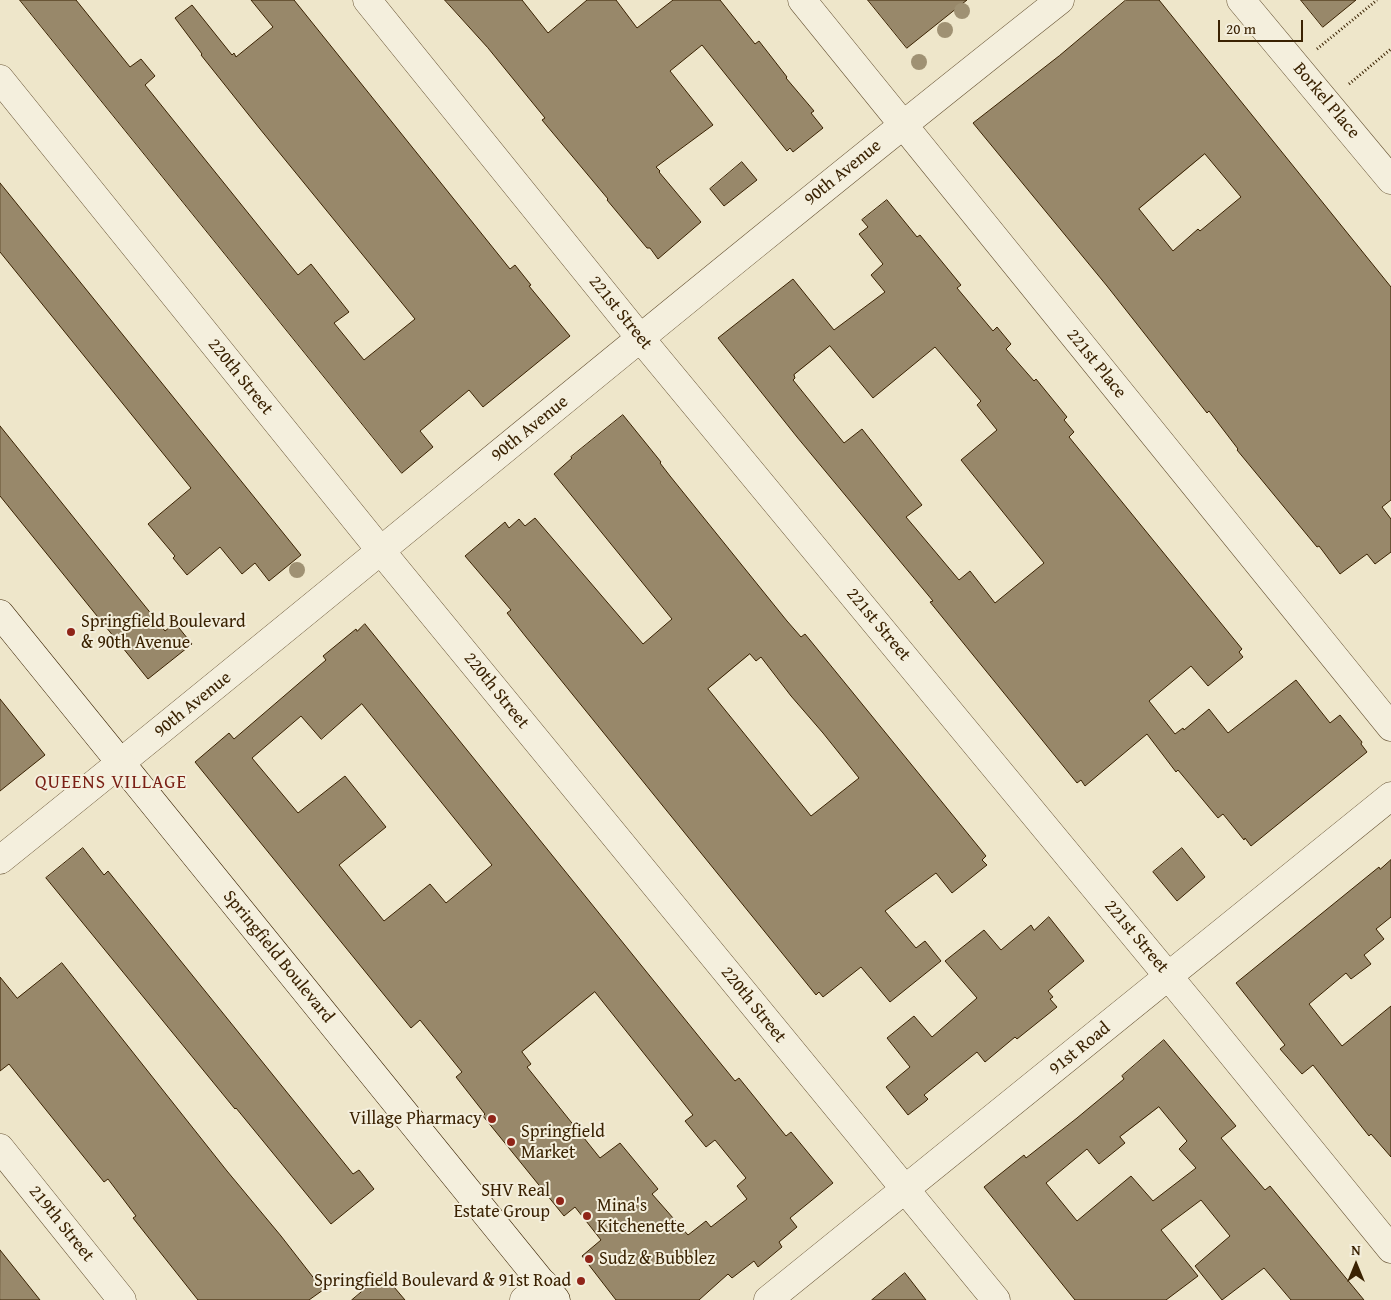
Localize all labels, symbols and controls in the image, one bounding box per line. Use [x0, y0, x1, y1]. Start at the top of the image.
scale bar [1221, 10, 1306, 42]
text: 20 m [1226, 18, 1256, 39]
street label: Borkel Place [1288, 59, 1364, 143]
street label: 90th Avenue [800, 135, 886, 211]
street label: 221st Street [584, 272, 656, 354]
street label: 221st Place [1061, 325, 1131, 403]
street label: 220th Street [203, 334, 277, 420]
street label: 90th Avenue [487, 391, 573, 467]
street label: 221st Street [841, 584, 915, 666]
place label: Springfield Boulevard & 90th Avenue [81, 611, 246, 654]
marker: Springfield Boulevard & 90th Avenue [65, 626, 77, 638]
street label: 220th Street [459, 648, 533, 734]
street label: 90th Avenue [150, 667, 236, 743]
district label: QUEENS VILLAGE [33, 772, 189, 794]
street label: Springfield Boulevard [218, 886, 338, 1028]
street label: 221st Street [1099, 896, 1173, 978]
street label: 220th Street [716, 962, 790, 1048]
street label: 91st Road [1045, 1018, 1115, 1080]
place label: Village Pharmacy [349, 1108, 482, 1130]
marker: Village Pharmacy [486, 1113, 498, 1125]
place label: Springfield Market [521, 1121, 605, 1164]
marker: Springfield Market [505, 1136, 517, 1148]
place label: SHV Real Estate Group [454, 1180, 550, 1222]
street label: 219th Street [24, 1181, 98, 1267]
marker: SHV Real Estate Group [554, 1195, 566, 1207]
place label: Mina's Kitchenette [597, 1195, 685, 1238]
marker: Mina's Kitchenette [581, 1210, 593, 1222]
north arrow [1331, 1240, 1381, 1290]
text: N [1351, 1240, 1361, 1260]
place label: Sudz & Bubblez [599, 1248, 715, 1270]
marker: Sudz & Bubblez [583, 1253, 595, 1265]
place label: Springfield Boulevard & 91st Road [314, 1270, 571, 1292]
marker: Springfield Boulevard & 91st Road [575, 1275, 587, 1287]

